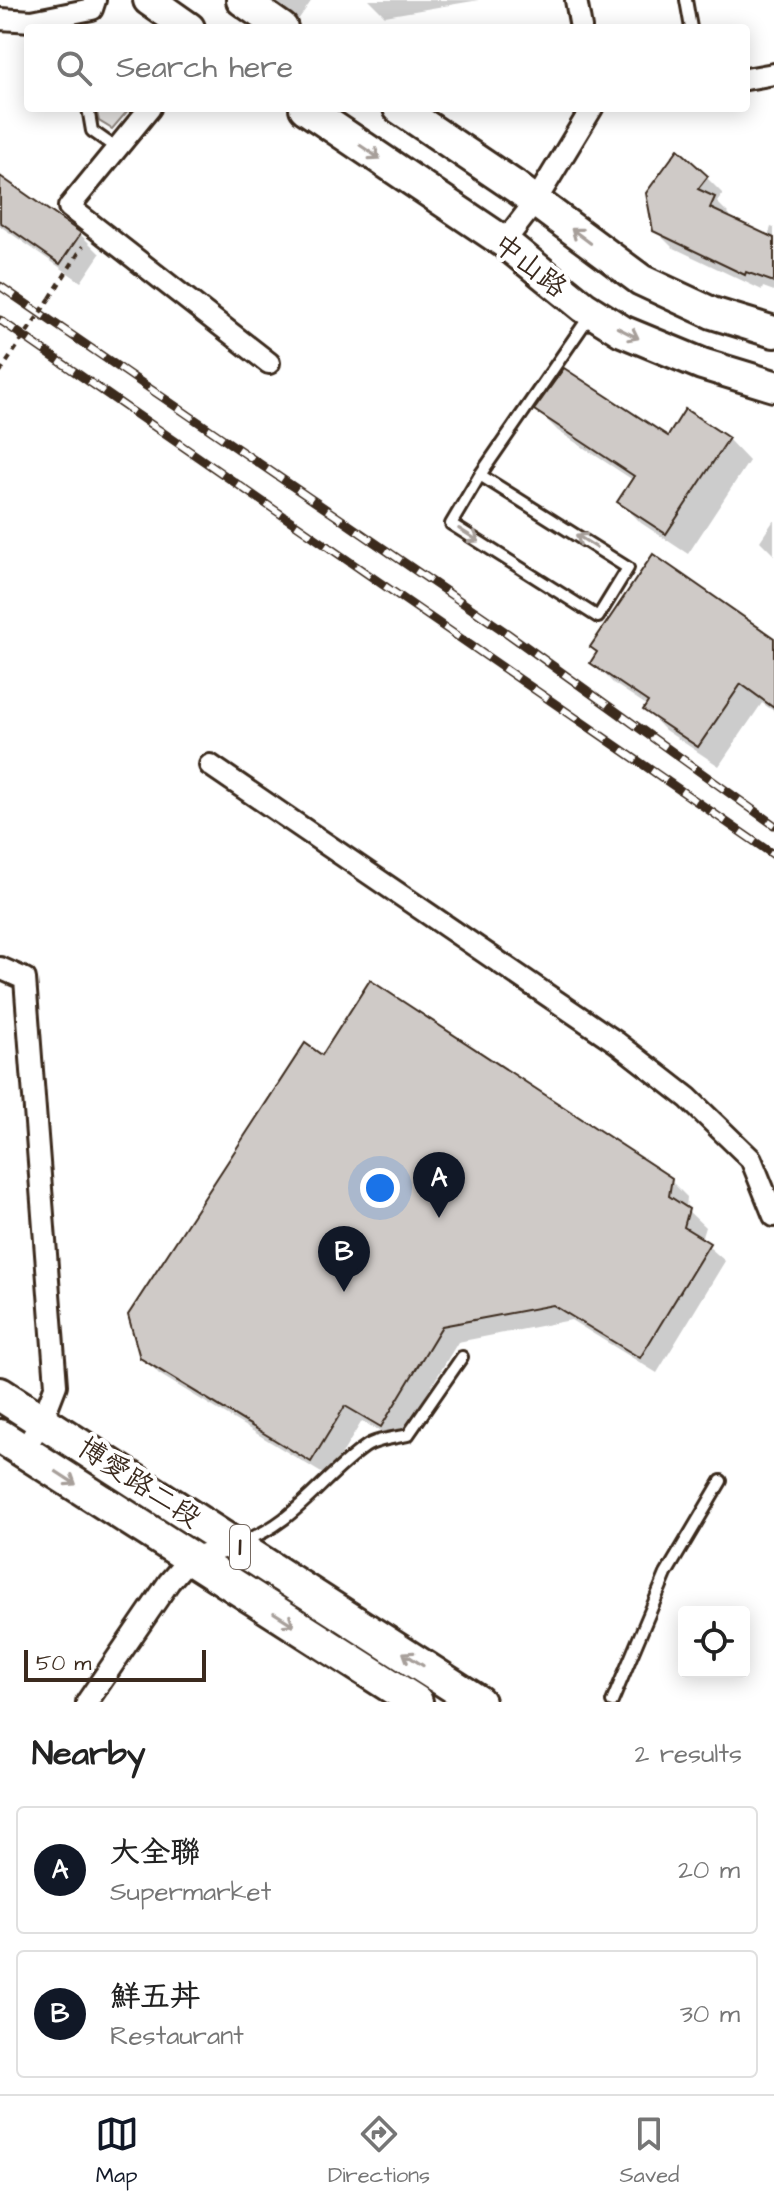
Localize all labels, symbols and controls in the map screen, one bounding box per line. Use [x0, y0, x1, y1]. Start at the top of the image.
search box [24, 24, 750, 112]
icon: search [52, 46, 96, 90]
text: Search here [116, 47, 293, 89]
one-way arrow [358, 144, 380, 160]
street label: 中山路 [485, 225, 575, 307]
one-way arrow [571, 227, 592, 244]
one-way arrow [615, 326, 639, 342]
one-way arrow [457, 528, 480, 544]
one-way arrow [575, 533, 597, 550]
pin: A [413, 1152, 465, 1218]
your location [360, 1168, 400, 1208]
pin: B [318, 1226, 370, 1292]
street label: 博愛路二段 [70, 1429, 208, 1537]
one-way arrow [54, 1470, 76, 1486]
road number: 1 [230, 1525, 250, 1569]
map controls [678, 1606, 750, 1678]
button: locate [678, 1606, 750, 1678]
one-way arrow [272, 1611, 295, 1627]
scale bar [24, 1646, 206, 1682]
text: 50 m [36, 1648, 91, 1679]
one-way arrow [402, 1651, 424, 1668]
text: Nearby [32, 1730, 146, 1778]
text: 2 results [634, 1736, 742, 1772]
text: 大全聯 [110, 1832, 200, 1874]
text: A [52, 1852, 68, 1888]
text: 20 m [678, 1852, 740, 1888]
text: Supermarket [110, 1874, 271, 1910]
text: 鮮五丼 [110, 1976, 200, 2018]
text: B [51, 1996, 69, 2032]
text: 30 m [680, 1996, 740, 2032]
text: Restaurant [110, 2018, 244, 2054]
tab: Map [95, 2112, 139, 2191]
tab: Directions [328, 2112, 430, 2191]
tab: Saved [619, 2112, 679, 2191]

